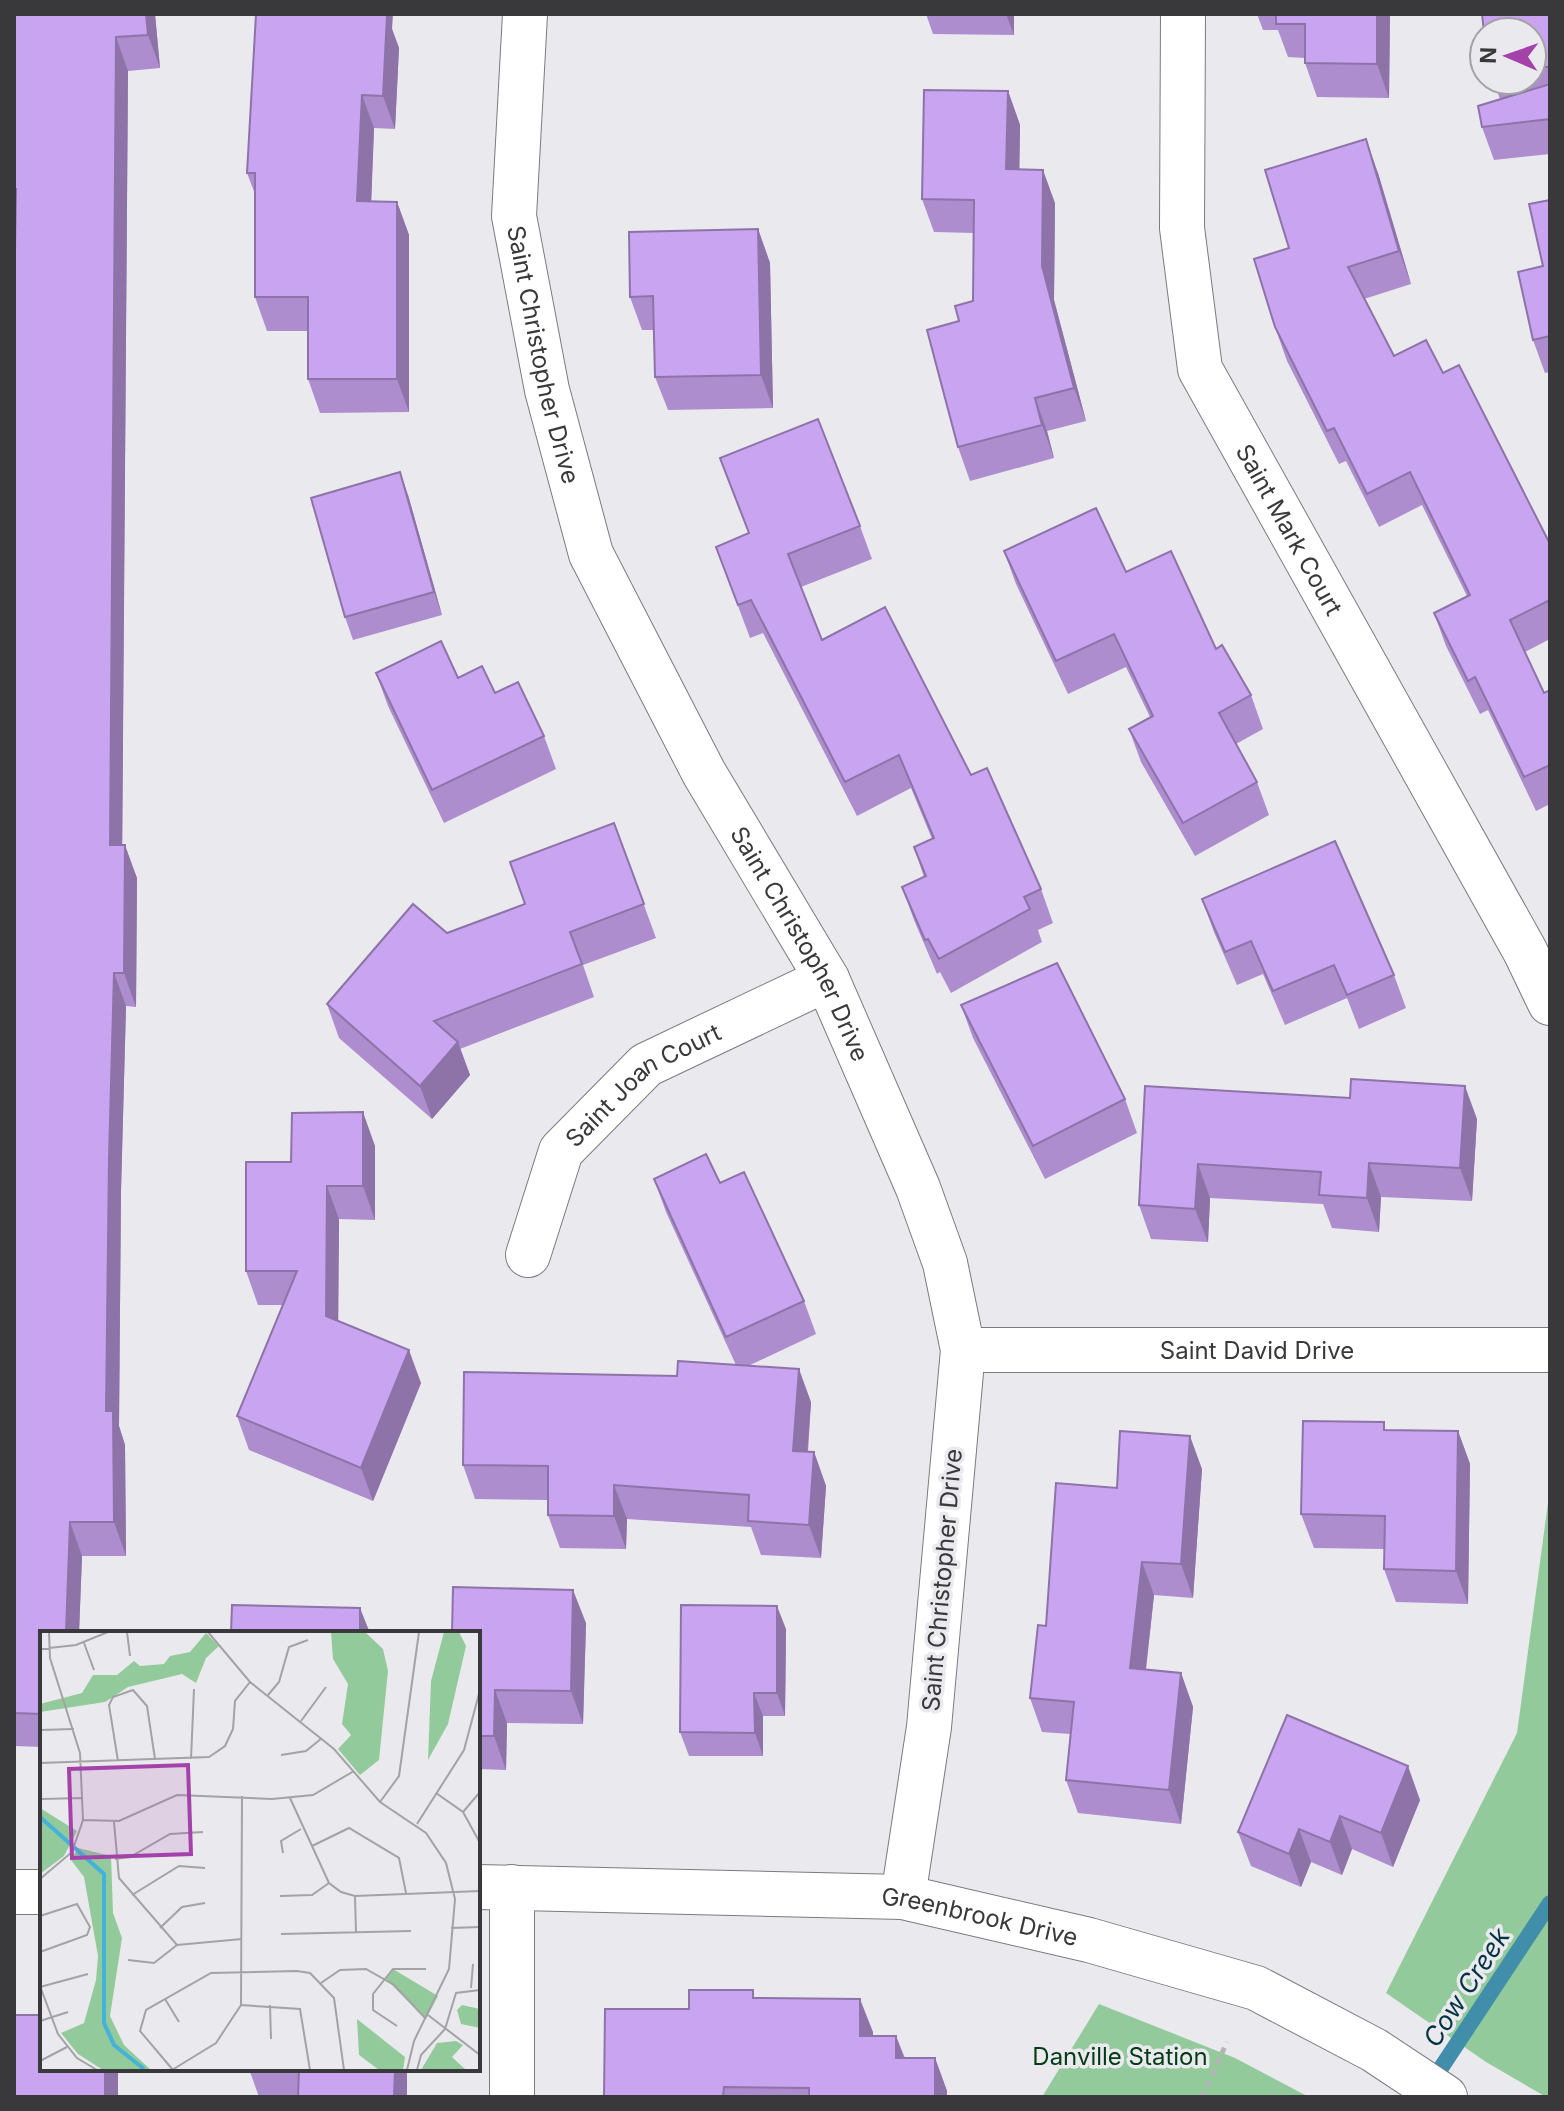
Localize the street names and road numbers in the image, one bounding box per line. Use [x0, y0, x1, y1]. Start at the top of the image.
street label: Saint Christopher Drive [502, 223, 586, 487]
street label: Saint Mark Court [1230, 439, 1349, 620]
street label: Saint Christopher Drive [725, 821, 875, 1066]
street label: Saint Joan Court [559, 1017, 725, 1153]
street label: Saint David Drive [1160, 1336, 1354, 1365]
street label: Saint Christopher Drive [916, 1448, 968, 1712]
street label: Greenbrook Drive [881, 1882, 1081, 1951]

